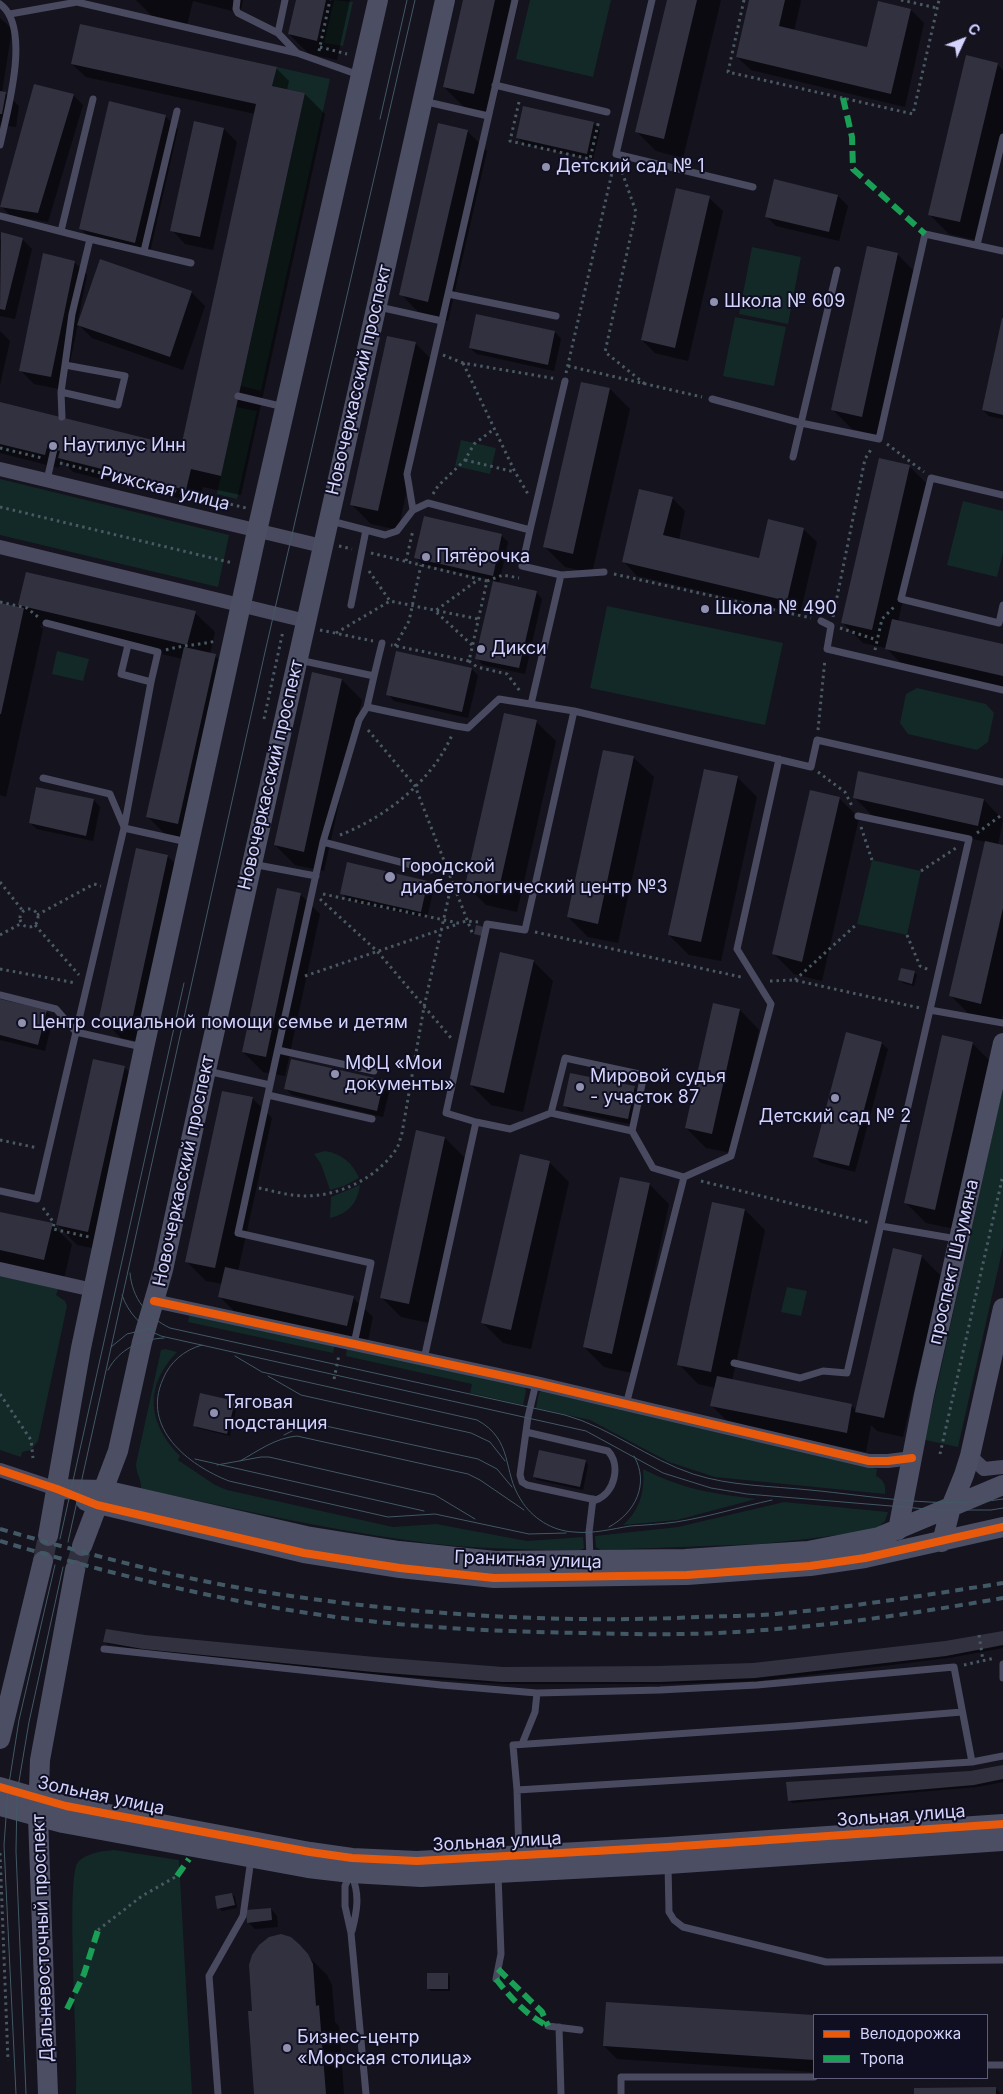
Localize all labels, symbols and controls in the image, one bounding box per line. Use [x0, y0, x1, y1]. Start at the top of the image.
north arrow [938, 15, 988, 65]
text: С [965, 20, 984, 39]
place label: Детский сад № 1 [556, 156, 705, 178]
marker: Детский сад № 1 [540, 161, 552, 173]
street label: Новочеркасский проспект [322, 263, 396, 497]
place label: Школа № 609 [724, 291, 845, 313]
marker: Школа № 609 [708, 296, 720, 308]
place label: Наутилус Инн [63, 435, 186, 457]
marker: Наутилус Инн [47, 440, 59, 452]
street label: Рижская улица [98, 462, 232, 516]
place label: Пятёрочка [436, 546, 530, 568]
marker: Пятёрочка [420, 551, 432, 563]
place label: Школа № 490 [715, 598, 837, 620]
marker: Школа № 490 [699, 603, 711, 615]
place label: Дикси [491, 638, 547, 660]
marker: Дикси [475, 643, 487, 655]
street label: Новочеркасский проспект [234, 658, 308, 892]
place label: Городской диабетологический центр №3 [401, 856, 668, 899]
marker: Городской диабетологический центр №3 [383, 870, 397, 884]
place label: Центр социальной помощи семье и детям [32, 1012, 408, 1034]
marker: Центр социальной помощи семье и детям [16, 1017, 28, 1029]
place label: МФЦ «Мои документы» [345, 1053, 454, 1096]
street label: Новочеркасский проспект [149, 1054, 219, 1288]
place label: Мировой судья - участок 87 [590, 1066, 726, 1108]
marker: МФЦ «Мои документы» [329, 1068, 341, 1080]
marker: Мировой судья - участок 87 [574, 1081, 586, 1093]
marker: Детский сад № 2 [829, 1092, 841, 1104]
place label: Детский сад № 2 [759, 1106, 911, 1128]
street label: проспект Шаумяна [924, 1177, 984, 1347]
place label: Тяговая подстанция [224, 1392, 327, 1435]
marker: Тяговая подстанция [208, 1407, 220, 1419]
street label: Гранитная улица [454, 1547, 602, 1573]
street label: Зольная улица [36, 1772, 166, 1820]
street label: Зольная улица [836, 1801, 966, 1831]
street label: Дальневосточный проспект [28, 1813, 58, 2063]
street label: Зольная улица [432, 1828, 562, 1856]
legend [813, 2014, 988, 2079]
text: Велодорожка [860, 2024, 961, 2043]
place label: Бизнес-центр «Морская столица» [297, 2027, 472, 2070]
marker: Бизнес-центр «Морская столица» [281, 2042, 293, 2054]
text: Тропа [860, 2049, 904, 2068]

